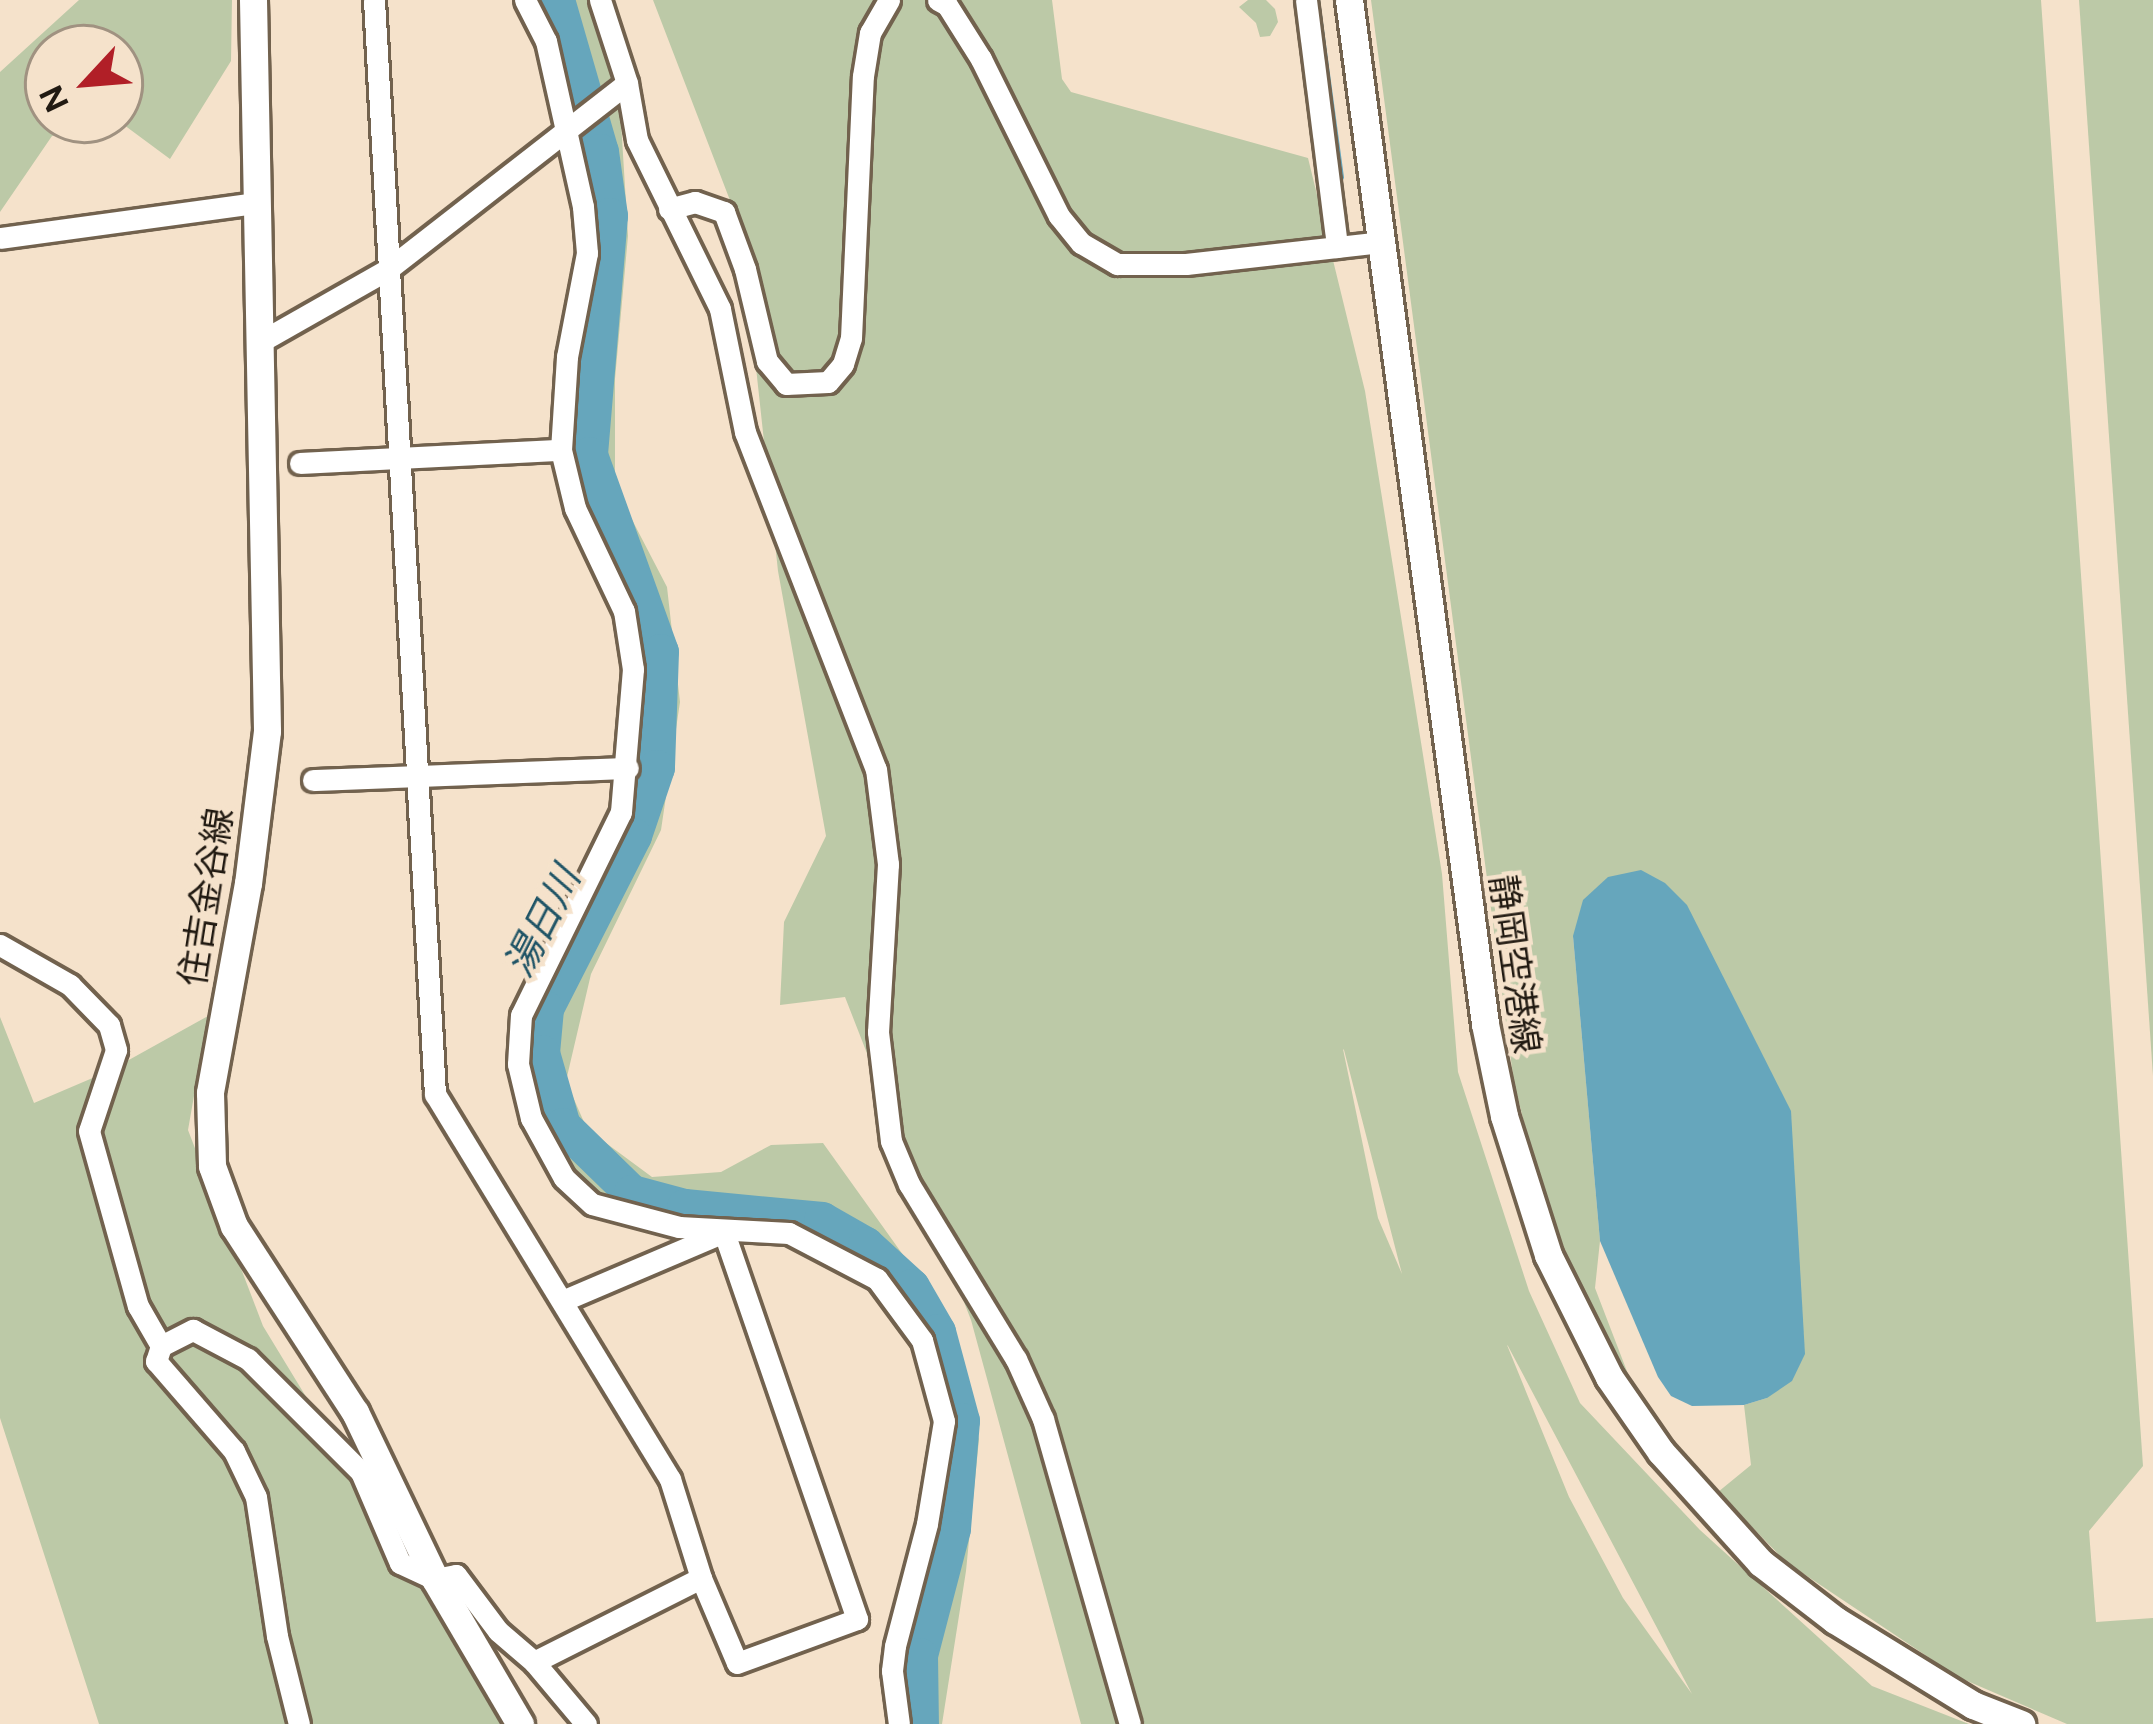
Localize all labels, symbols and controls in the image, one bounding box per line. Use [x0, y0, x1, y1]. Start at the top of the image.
north arrow [24, 24, 144, 144]
text: N [29, 78, 78, 119]
street label: 住吉金谷線 [171, 805, 241, 989]
water label: 湯日川 [496, 859, 590, 985]
street label: 静岡空港線 [1481, 872, 1549, 1056]

